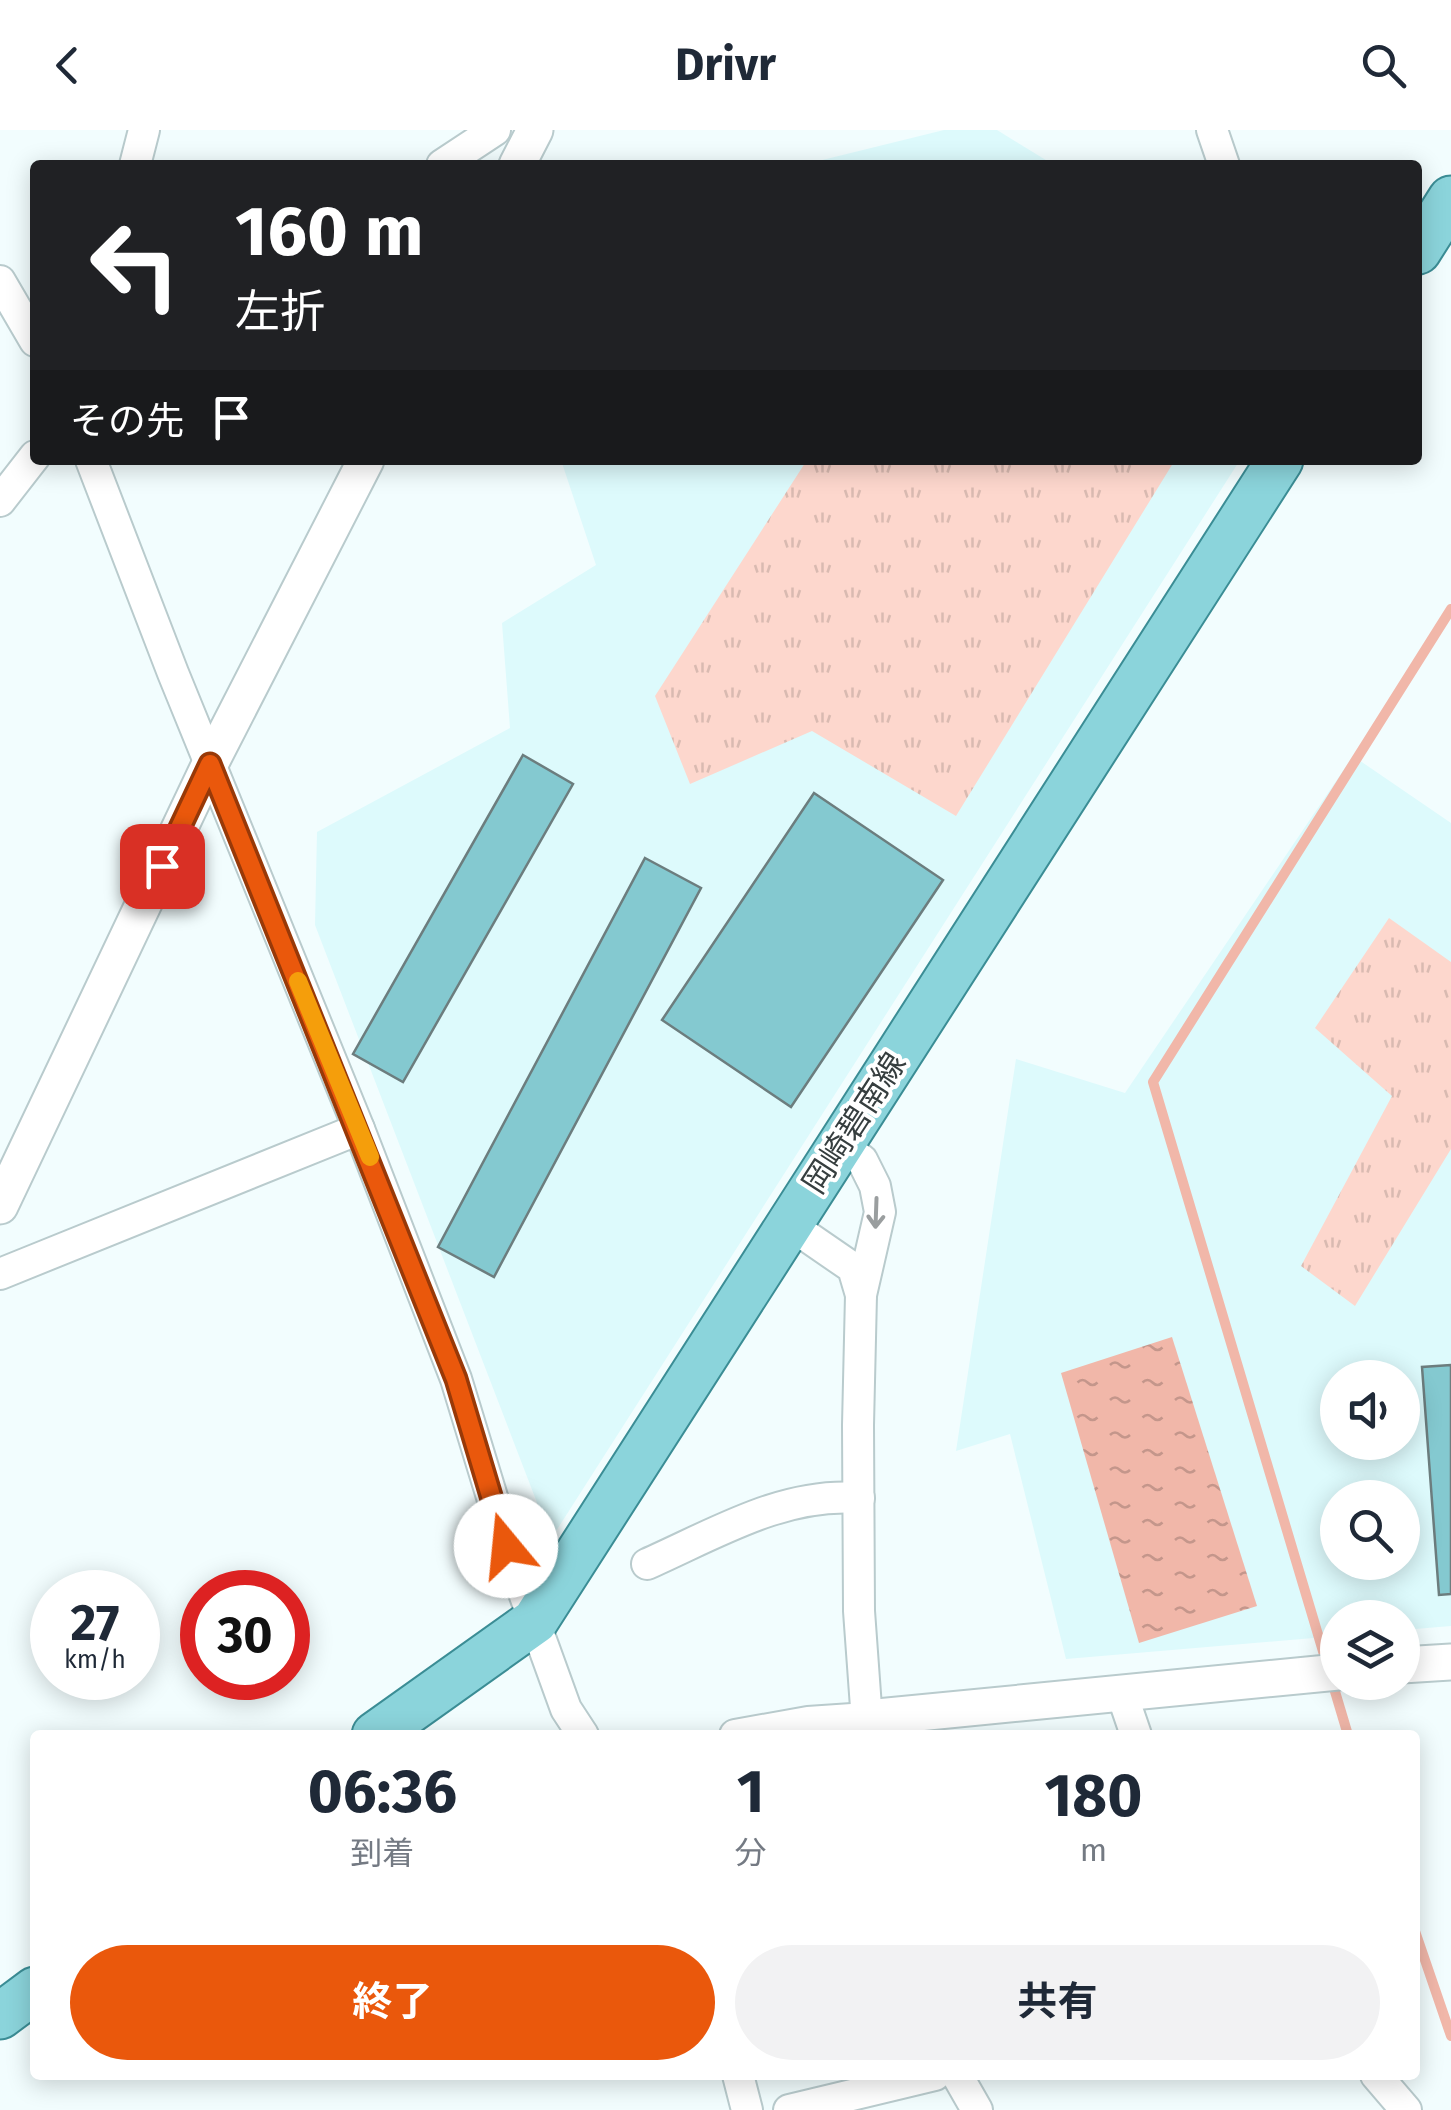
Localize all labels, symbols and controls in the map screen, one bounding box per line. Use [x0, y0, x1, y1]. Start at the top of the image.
icon: back [40, 38, 95, 93]
text: Drivr [675, 38, 776, 92]
icon: search [1356, 38, 1411, 93]
text: 160 m [235, 190, 424, 274]
icon: left [70, 200, 200, 330]
text: 左折 [235, 285, 325, 339]
icon: arrive [204, 390, 259, 445]
text: その先 [70, 398, 184, 444]
pin [120, 824, 205, 909]
icon: arrive [135, 839, 190, 894]
street label: 岡崎碧南線 [794, 1046, 914, 1200]
one-way arrow [866, 1197, 885, 1229]
map controls [1320, 1360, 1420, 1700]
button: sound [1320, 1360, 1420, 1460]
button: search [1320, 1480, 1420, 1580]
position arrow [454, 1494, 558, 1598]
speed limit sign: 30 [180, 1570, 310, 1700]
text: 27 [71, 1593, 119, 1653]
button: layers [1320, 1600, 1420, 1700]
text: km/h [64, 1645, 126, 1675]
text: 06:36 [308, 1756, 457, 1828]
text: 1 [737, 1756, 765, 1828]
text: 180 [1044, 1760, 1142, 1832]
text: m [1080, 1831, 1107, 1869]
text: 到着 [350, 1834, 414, 1872]
text: 分 [735, 1834, 767, 1872]
button: 終了 [70, 1945, 715, 2060]
button: 共有 [735, 1945, 1380, 2060]

